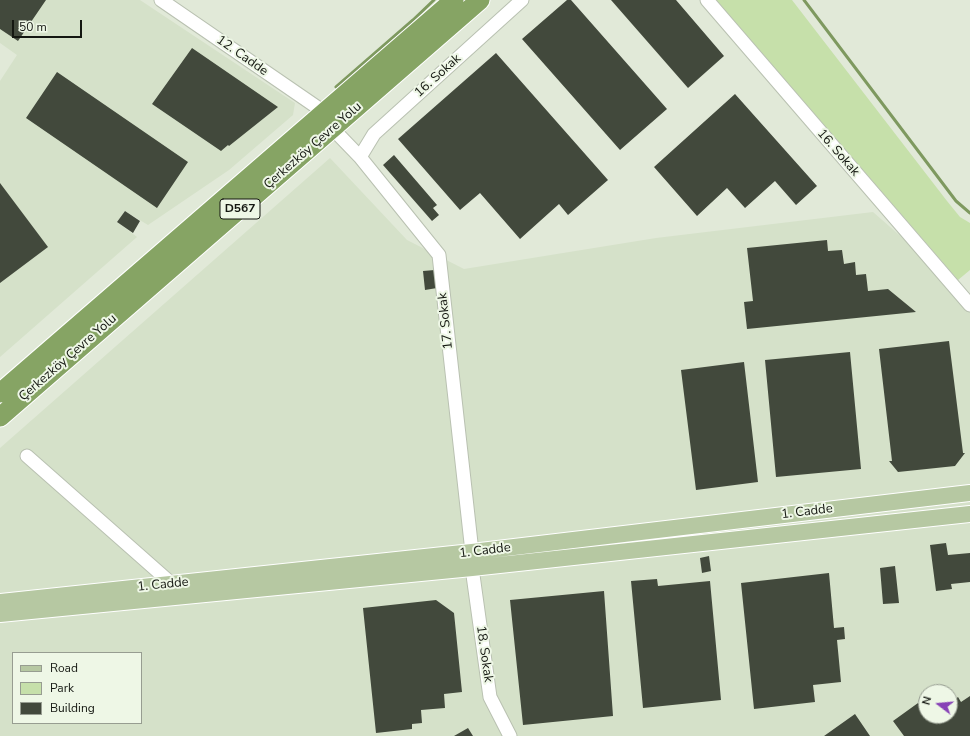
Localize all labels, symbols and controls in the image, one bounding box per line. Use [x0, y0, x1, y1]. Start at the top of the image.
scale bar [14, 12, 84, 38]
text: 50 m [19, 19, 47, 35]
street label: 12. Cadde [213, 33, 271, 79]
street label: 16. Sokak [412, 51, 464, 101]
street label: Çerkezköy Çevre Yolu [261, 99, 365, 193]
street label: 16. Sokak [813, 126, 863, 180]
road number: D567 [220, 199, 260, 219]
street label: 17. Sokak [435, 292, 457, 350]
street label: Çerkezköy Çevre Yolu [16, 311, 120, 405]
street label: 1. Cadde [780, 501, 834, 523]
street label: 1. Cadde [458, 540, 512, 562]
street label: 1. Cadde [137, 575, 189, 595]
street label: 18. Sokak [472, 625, 496, 683]
legend [12, 652, 142, 724]
text: Road [50, 660, 78, 676]
text: Park [50, 680, 74, 696]
north arrow [918, 684, 958, 724]
text: N [919, 695, 935, 707]
text: Building [50, 700, 95, 716]

